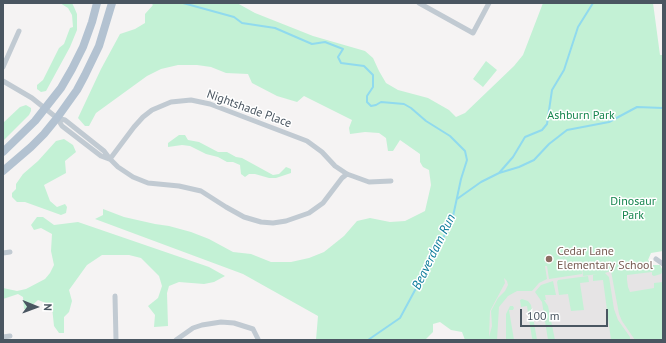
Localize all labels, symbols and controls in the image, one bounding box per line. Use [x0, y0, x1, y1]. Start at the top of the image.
street label: Nightshade Place [205, 87, 293, 131]
park label: Ashburn Park [547, 109, 615, 123]
park label: Dinosaur Park [610, 195, 656, 223]
water label: Beaverdam Run [409, 212, 459, 292]
place label: Cedar Lane Elementary School [557, 245, 653, 273]
marker: Cedar Lane Elementary School [544, 254, 554, 264]
north arrow [16, 287, 56, 327]
scale bar [522, 301, 610, 327]
text: N [41, 303, 55, 311]
text: 100 m [527, 308, 560, 323]

